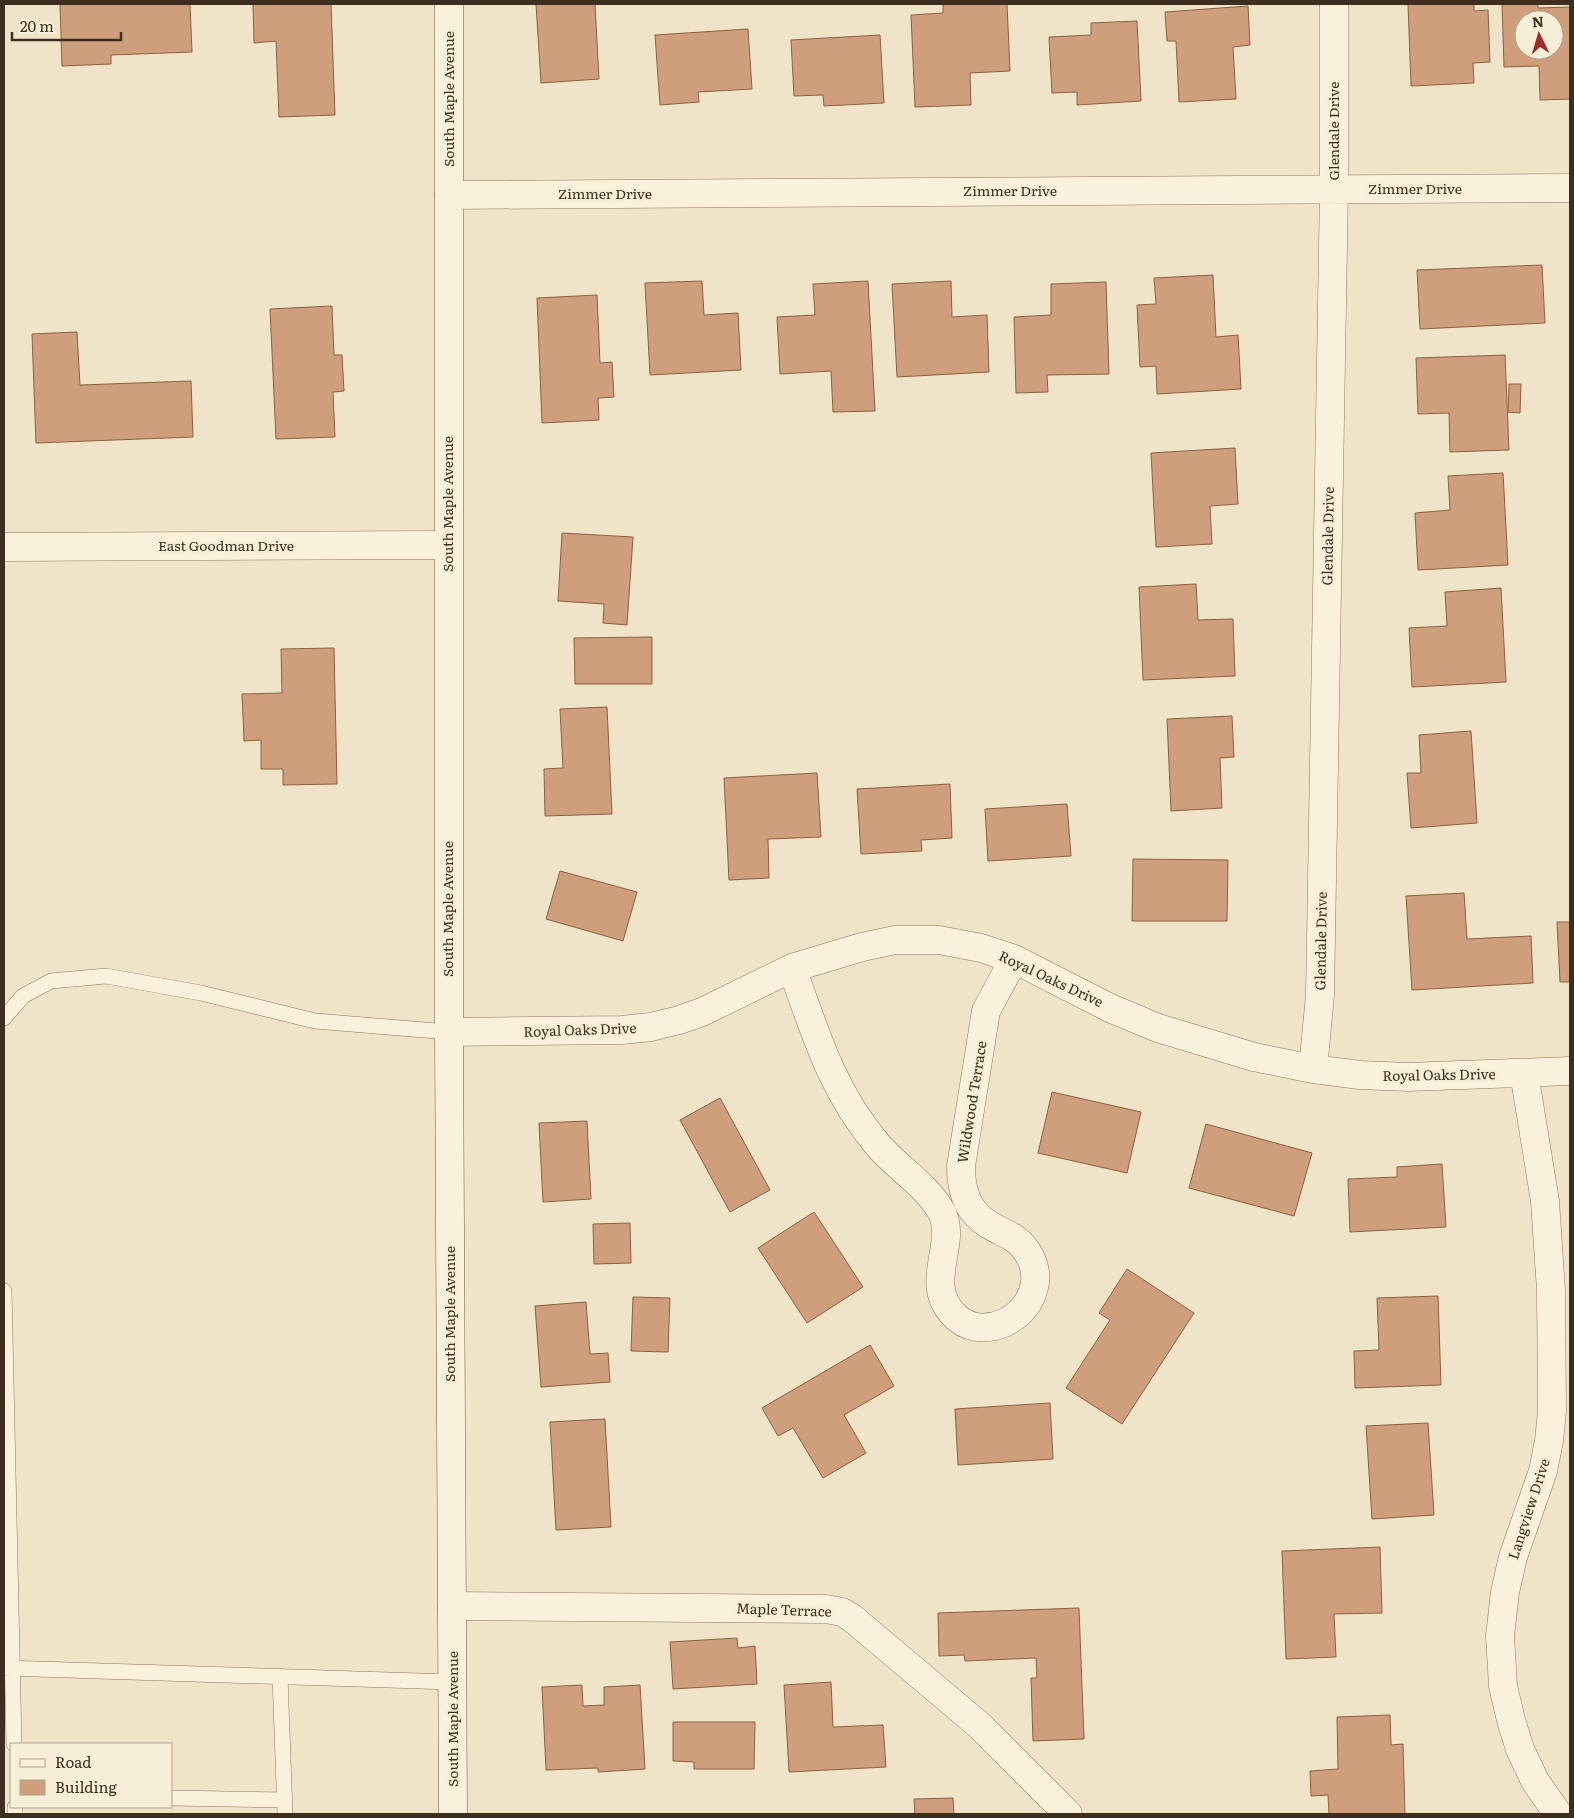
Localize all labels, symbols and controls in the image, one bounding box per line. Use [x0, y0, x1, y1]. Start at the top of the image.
scale bar [12, 10, 121, 42]
north arrow [1514, 10, 1564, 60]
text: N [1531, 11, 1545, 32]
text: 20 m [20, 14, 54, 37]
street label: South Maple Avenue [438, 31, 458, 167]
street label: Glendale Drive [1323, 82, 1343, 180]
street label: Zimmer Drive [1368, 178, 1462, 198]
street label: Zimmer Drive [963, 180, 1057, 200]
street label: Zimmer Drive [558, 183, 652, 203]
street label: South Maple Avenue [437, 436, 457, 572]
street label: Glendale Drive [1316, 486, 1338, 586]
street label: East Goodman Drive [158, 535, 294, 555]
street label: South Maple Avenue [437, 841, 457, 977]
street label: Glendale Drive [1309, 891, 1331, 991]
street label: Royal Oaks Drive [996, 945, 1107, 1011]
street label: Royal Oaks Drive [523, 1017, 637, 1041]
street label: Wildwood Terrace [951, 1039, 991, 1164]
street label: Royal Oaks Drive [1382, 1063, 1496, 1085]
street label: South Maple Avenue [439, 1246, 459, 1382]
street label: Langview Drive [1502, 1456, 1554, 1562]
street label: Maple Terrace [736, 1597, 832, 1621]
street label: South Maple Avenue [442, 1651, 462, 1787]
legend [10, 1743, 172, 1808]
text: Road [55, 1750, 91, 1773]
text: Building [55, 1775, 117, 1798]

